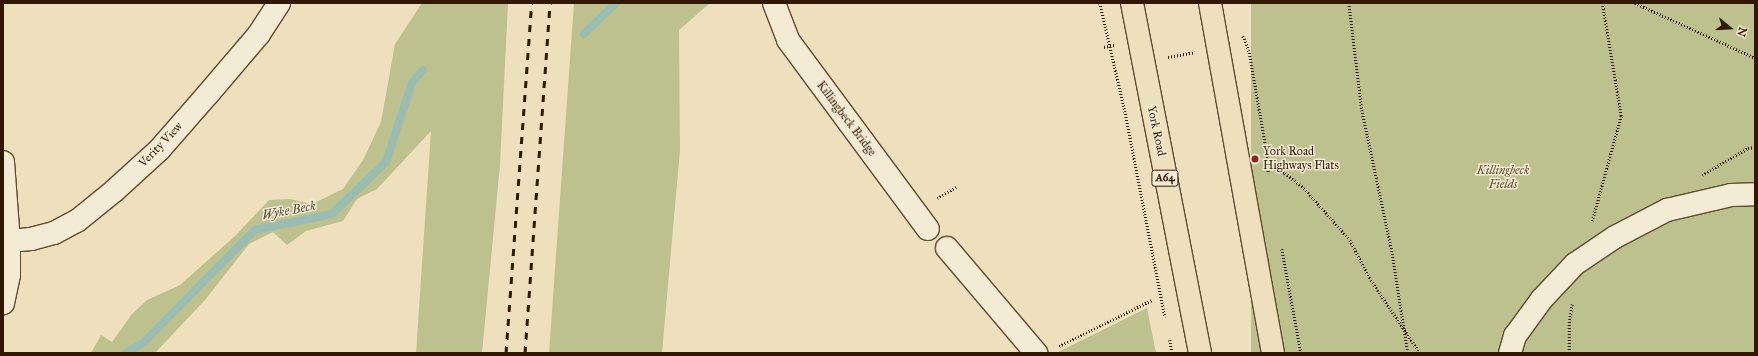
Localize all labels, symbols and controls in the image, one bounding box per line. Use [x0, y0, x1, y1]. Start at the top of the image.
north arrow [1710, 8, 1750, 48]
text: N [1734, 25, 1750, 38]
street label: Killingbeck Bridge [813, 79, 879, 159]
street label: York Road [1144, 105, 1168, 157]
street label: Verity View [136, 119, 186, 171]
place label: York Road Highways Flats [1263, 145, 1339, 173]
marker: York Road Highways Flats [1250, 154, 1260, 164]
park label: Killingbeck Fields [1477, 164, 1529, 192]
road number: A64 [1151, 169, 1179, 187]
water label: Wyke Beck [261, 198, 317, 224]

